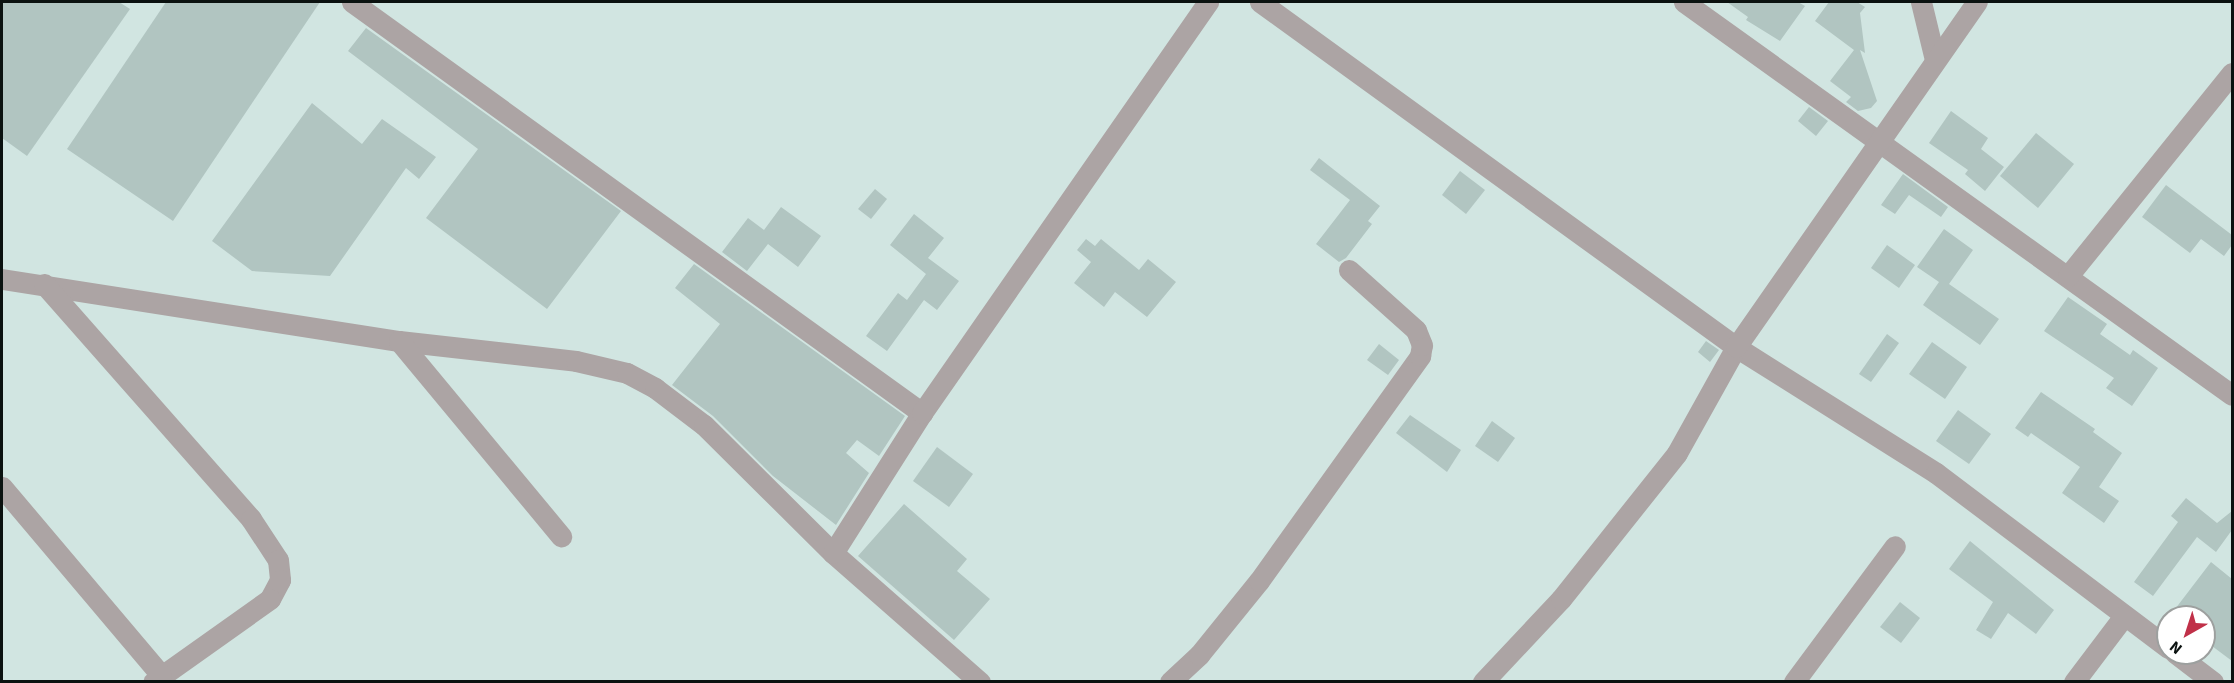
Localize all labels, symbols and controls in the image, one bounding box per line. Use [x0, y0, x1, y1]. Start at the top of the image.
north arrow [2156, 605, 2216, 665]
text: N [2165, 636, 2187, 659]

